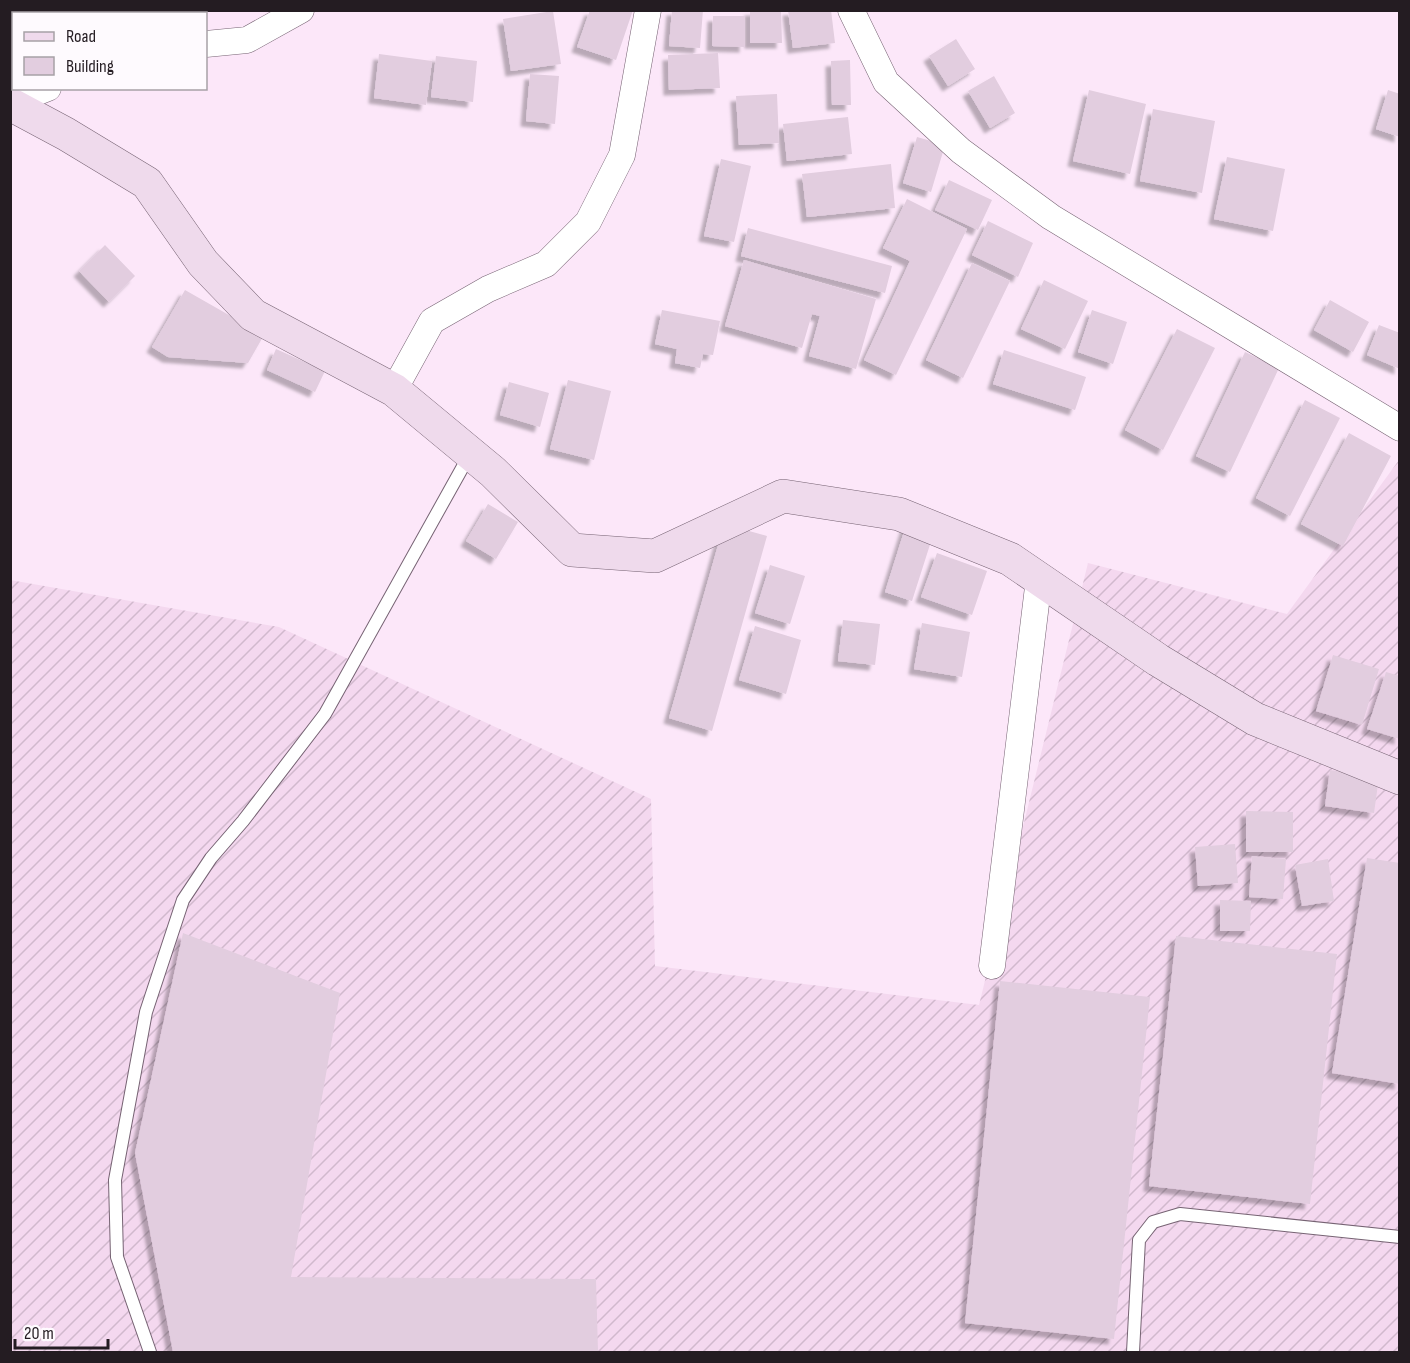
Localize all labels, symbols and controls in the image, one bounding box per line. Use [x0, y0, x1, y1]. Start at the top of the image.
legend [12, 12, 207, 90]
text: Road [66, 26, 96, 47]
text: Building [66, 56, 114, 77]
scale bar [15, 1312, 108, 1350]
text: 20 m [24, 1323, 54, 1344]

